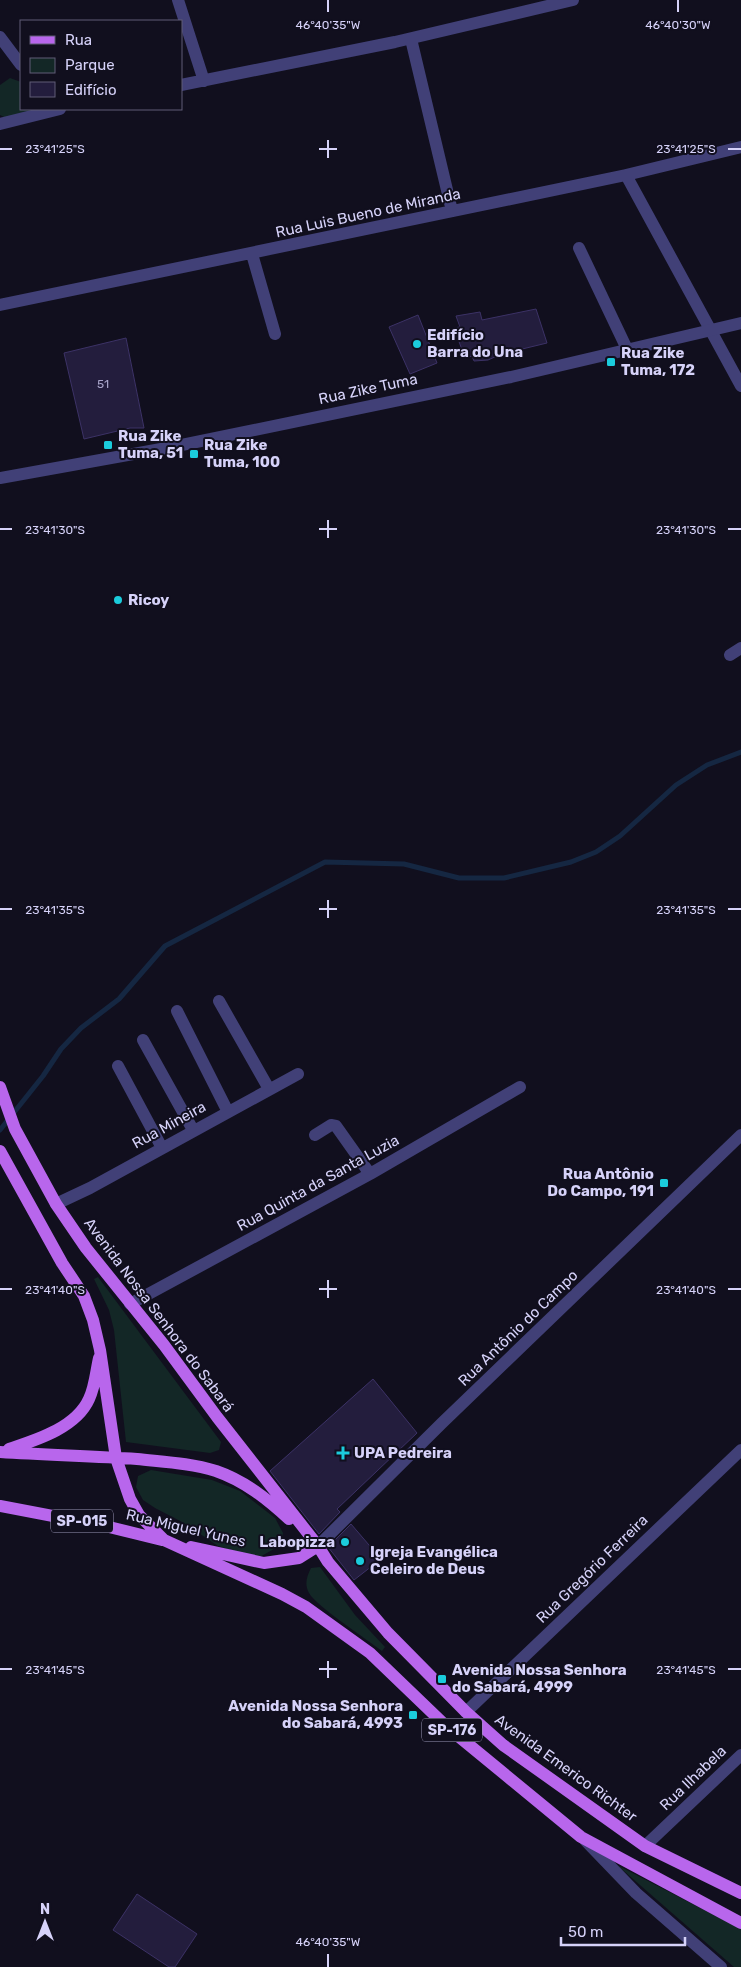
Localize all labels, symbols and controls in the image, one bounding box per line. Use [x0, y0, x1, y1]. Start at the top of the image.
text: 46°40'35"W [296, 18, 361, 32]
text: 46°40'30"W [645, 18, 711, 32]
legend [20, 20, 182, 110]
text: Rua [65, 31, 92, 49]
text: Parque [65, 56, 115, 74]
text: Edifício [65, 81, 117, 99]
text: 23°41'25"S [25, 142, 85, 156]
text: 23°41'25"S [656, 142, 716, 156]
street label: Rua Luis Bueno de Miranda [274, 185, 462, 241]
place label: Edifício Barra do Una [427, 326, 523, 361]
marker: Edifício Barra do Una [411, 338, 423, 350]
place label: Rua Zike Tuma, 172 [621, 344, 695, 379]
marker: Rua Zike Tuma, 172 [605, 356, 617, 368]
street label: Rua Zike Tuma [317, 370, 419, 408]
house number: 51 [97, 377, 109, 391]
place label: Rua Zike Tuma, 51 [118, 427, 183, 462]
place label: Rua Zike Tuma, 100 [204, 436, 280, 471]
marker: Rua Zike Tuma, 51 [102, 439, 114, 451]
marker: Rua Zike Tuma, 100 [188, 448, 200, 460]
text: 23°41'30"S [25, 523, 85, 537]
text: 23°41'30"S [656, 523, 716, 537]
place label: Ricoy [128, 591, 169, 609]
marker: Ricoy [112, 594, 124, 606]
text: 23°41'35"S [25, 903, 85, 917]
text: 23°41'35"S [656, 903, 716, 917]
street label: Rua Mineira [129, 1097, 209, 1153]
street label: Rua Quinta da Santa Luzia [234, 1131, 402, 1235]
place label: Rua Antônio Do Campo, 191 [547, 1165, 654, 1200]
marker: Rua Antônio Do Campo, 191 [658, 1177, 670, 1189]
street label: Avenida Nossa Senhora do Sabará [80, 1215, 238, 1415]
street label: Rua Antônio do Campo [454, 1266, 582, 1390]
text: 23°41'40"S [25, 1283, 85, 1297]
text: 23°41'40"S [656, 1283, 716, 1297]
place label: UPA Pedreira [354, 1444, 452, 1462]
marker: UPA Pedreira [336, 1446, 350, 1460]
street label: Rua Miguel Yunes [124, 1505, 248, 1551]
road number: SP-015 [51, 1510, 113, 1532]
street label: Rua Gregório Ferreira [532, 1511, 652, 1627]
place label: Labopizza [259, 1533, 335, 1551]
marker: Labopizza [339, 1536, 351, 1548]
place label: Igreja Evangélica Celeiro de Deus [370, 1543, 498, 1578]
marker: Igreja Evangélica Celeiro de Deus [354, 1555, 366, 1567]
place label: Avenida Nossa Senhora do Sabará, 4999 [452, 1661, 627, 1696]
text: 23°41'45"S [25, 1663, 85, 1677]
text: 23°41'45"S [656, 1663, 716, 1677]
marker: Avenida Nossa Senhora do Sabará, 4999 [436, 1673, 448, 1685]
place label: Avenida Nossa Senhora do Sabará, 4993 [228, 1697, 403, 1732]
marker: Avenida Nossa Senhora do Sabará, 4993 [407, 1709, 419, 1721]
street label: Avenida Emerico Richter [492, 1710, 641, 1826]
road number: SP-176 [422, 1718, 482, 1742]
street label: Rua Ilhabela [656, 1742, 730, 1814]
north arrow [20, 1897, 70, 1947]
text: N [40, 1901, 50, 1918]
scale bar [561, 1914, 685, 1946]
text: 50 m [568, 1923, 603, 1941]
text: 46°40'35"W [296, 1935, 361, 1949]

